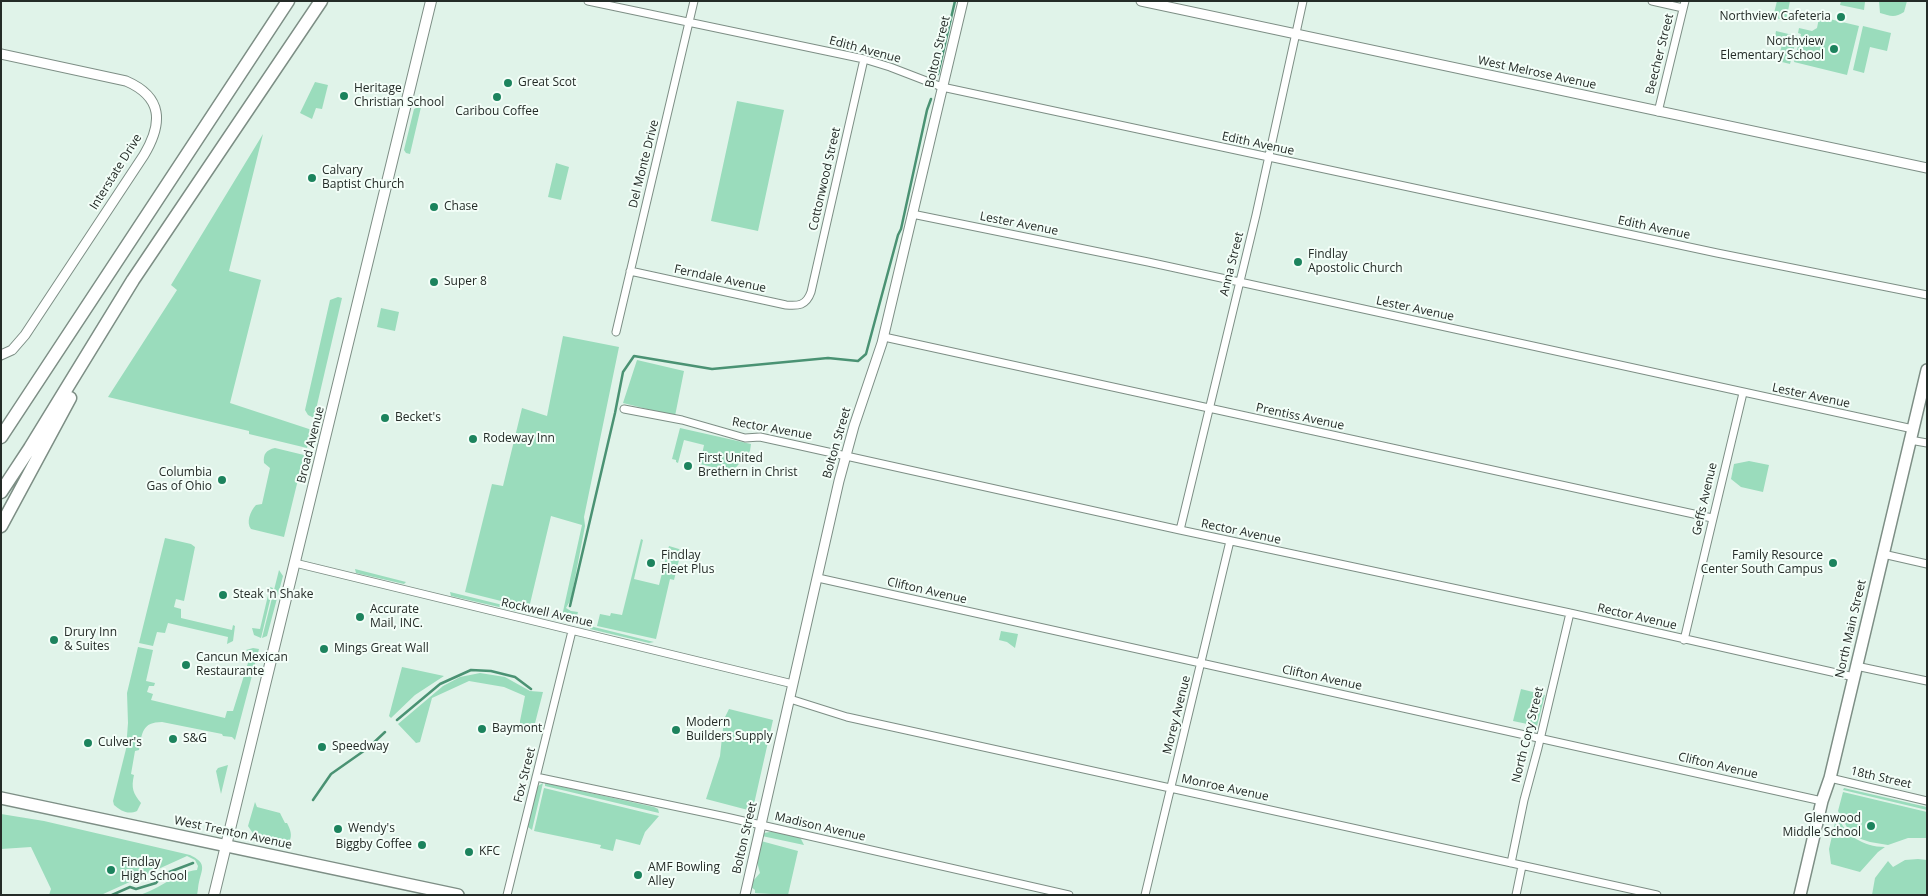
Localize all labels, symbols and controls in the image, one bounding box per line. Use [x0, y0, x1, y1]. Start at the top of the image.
place label: Northview Cafeteria [1719, 10, 1831, 24]
marker: Northview Cafeteria [1835, 11, 1847, 23]
street label: Beecher Street [1643, 12, 1677, 96]
street label: Bolton Street [923, 15, 953, 89]
street label: Edith Avenue [828, 34, 902, 66]
place label: Northview Elementary School [1720, 35, 1824, 63]
marker: Northview Elementary School [1828, 43, 1840, 55]
street label: West Melrose Avenue [1476, 53, 1598, 93]
place label: Great Scot [518, 76, 576, 90]
marker: Great Scot [502, 77, 514, 89]
place label: Heritage Christian School [354, 82, 444, 110]
marker: Heritage Christian School [338, 90, 350, 102]
marker: Caribou Coffee [491, 91, 503, 103]
place label: Caribou Coffee [455, 105, 539, 119]
street label: Del Monte Drive [626, 118, 662, 210]
street label: Cottonwood Street [806, 126, 844, 232]
street label: Edith Avenue [1221, 129, 1295, 159]
street label: Interstate Drive [87, 131, 145, 213]
place label: Calvary Baptist Church [322, 164, 404, 192]
marker: Calvary Baptist Church [306, 172, 318, 184]
place label: Chase [444, 200, 478, 214]
marker: Chase [428, 201, 440, 213]
street label: Lester Avenue [979, 209, 1059, 239]
street label: Edith Avenue [1617, 213, 1691, 243]
street label: Anna Street [1217, 230, 1247, 298]
place label: Findlay Apostolic Church [1308, 248, 1403, 276]
marker: Findlay Apostolic Church [1292, 256, 1304, 268]
street label: Ferndale Avenue [673, 262, 767, 296]
place label: Super 8 [444, 275, 487, 289]
marker: Super 8 [428, 276, 440, 288]
street label: Lester Avenue [1375, 294, 1455, 324]
street label: Lester Avenue [1771, 381, 1851, 411]
street label: Prentiss Avenue [1255, 401, 1345, 433]
street label: Broad Avenue [294, 405, 328, 485]
street label: Bolton Street [820, 406, 854, 480]
place label: Becket's [395, 411, 441, 425]
marker: Becket's [379, 412, 391, 424]
street label: Rector Avenue [731, 415, 813, 443]
place label: Rodeway Inn [483, 432, 555, 446]
marker: Rodeway Inn [467, 433, 479, 445]
place label: First United Brethern in Christ [698, 452, 798, 480]
marker: First United Brethern in Christ [682, 460, 694, 472]
street label: Geffs Avenue [1690, 461, 1720, 537]
place label: Columbia Gas of Ohio [146, 466, 212, 494]
marker: Columbia Gas of Ohio [216, 474, 228, 486]
street label: Rector Avenue [1200, 517, 1282, 547]
place label: Findlay Fleet Plus [661, 549, 714, 577]
place label: Family Resource Center South Campus [1701, 549, 1823, 577]
marker: Findlay Fleet Plus [645, 557, 657, 569]
marker: Family Resource Center South Campus [1827, 557, 1839, 569]
street label: Clifton Avenue [886, 575, 968, 607]
street label: North Main Street [1833, 578, 1869, 680]
place label: Steak 'n Shake [233, 588, 313, 602]
marker: Steak 'n Shake [217, 589, 229, 601]
street label: Rockwell Avenue [500, 595, 594, 631]
street label: Rector Avenue [1596, 601, 1678, 633]
place label: Accurate Mail, INC. [370, 603, 423, 631]
marker: Accurate Mail, INC. [354, 611, 366, 623]
place label: Drury Inn & Suites [64, 626, 117, 654]
marker: Drury Inn & Suites [48, 634, 60, 646]
place label: Mings Great Wall [334, 642, 429, 656]
marker: Mings Great Wall [318, 643, 330, 655]
place label: Cancun Mexican Restaurante [196, 651, 288, 679]
marker: Cancun Mexican Restaurante [180, 659, 192, 671]
street label: Clifton Avenue [1281, 662, 1363, 694]
street label: Morey Avenue [1160, 674, 1194, 756]
street label: North Cory Street [1509, 686, 1547, 784]
place label: Modern Builders Supply [686, 716, 773, 744]
place label: Baymont [492, 722, 542, 736]
marker: Baymont [476, 723, 488, 735]
marker: Modern Builders Supply [670, 724, 682, 736]
place label: S&G [183, 732, 207, 746]
marker: S&G [167, 733, 179, 745]
place label: Culver's [98, 736, 142, 750]
marker: Culver's [82, 737, 94, 749]
place label: Speedway [332, 740, 389, 754]
marker: Speedway [316, 741, 328, 753]
street label: Fox Street [511, 746, 539, 804]
street label: Clifton Avenue [1677, 750, 1759, 782]
street label: 18th Street [1849, 764, 1913, 792]
street label: Monroe Avenue [1180, 772, 1270, 804]
street label: Bolton Street [730, 801, 760, 875]
street label: Madison Avenue [773, 810, 867, 844]
place label: Glenwood Middle School [1782, 812, 1861, 840]
street label: West Trenton Avenue [173, 813, 293, 853]
marker: Glenwood Middle School [1865, 820, 1877, 832]
place label: Wendy's [348, 822, 395, 836]
marker: Wendy's [332, 823, 344, 835]
place label: Biggby Coffee [335, 838, 412, 852]
marker: Biggby Coffee [416, 839, 428, 851]
place label: KFC [479, 845, 500, 859]
marker: KFC [463, 846, 475, 858]
place label: Findlay High School [121, 856, 187, 884]
place label: AMF Bowling Alley [648, 861, 720, 889]
marker: Findlay High School [105, 864, 117, 876]
marker: AMF Bowling Alley [632, 869, 644, 881]

